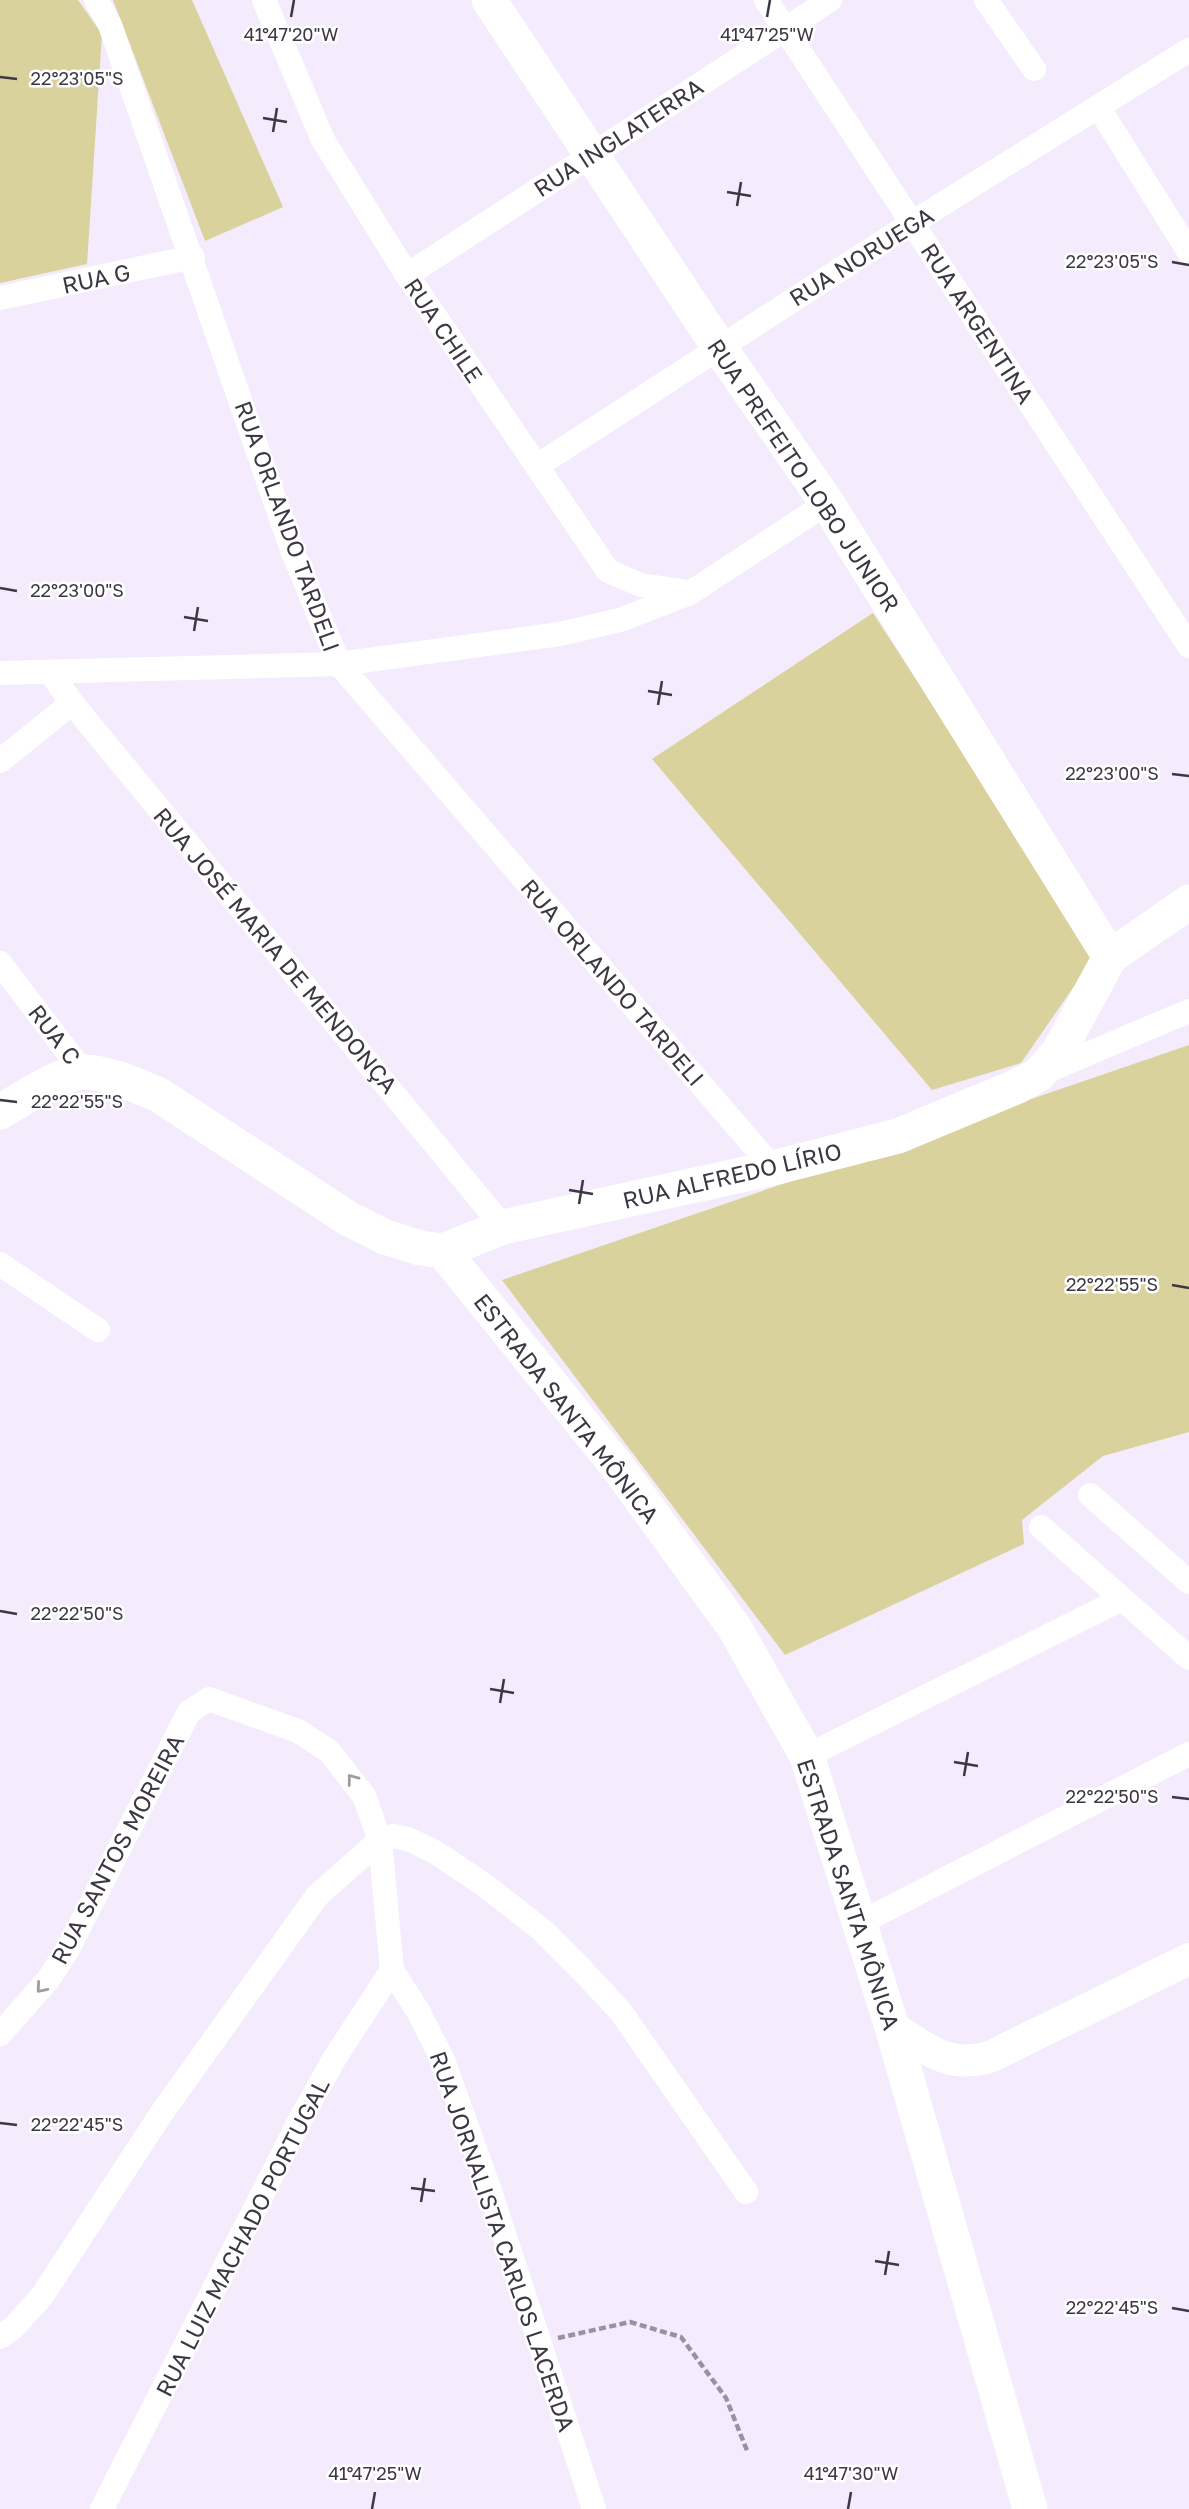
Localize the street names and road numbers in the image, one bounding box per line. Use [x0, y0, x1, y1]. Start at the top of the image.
street label: RUA INGLATERRA [528, 72, 708, 202]
street label: RUA NORUEGA [784, 201, 938, 311]
street label: RUA ARGENTINA [916, 237, 1040, 409]
street label: RUA G [59, 257, 133, 299]
street label: RUA CHILE [399, 272, 489, 388]
street label: RUA PREFEITO LOBO JUNIOR [702, 333, 906, 617]
street label: RUA ORLANDO TARDELI [230, 397, 346, 655]
street label: RUA JOSÉ MARIA DE MENDONÇA [148, 801, 404, 1099]
street label: RUA ORLANDO TARDELI [516, 873, 710, 1091]
street label: RUA C [23, 998, 87, 1070]
street label: RUA ALFREDO LÍRIO [620, 1136, 844, 1214]
street label: ESTRADA SANTA MÔNICA [469, 1288, 665, 1528]
street label: RUA SANTOS MOREIRA [45, 1729, 189, 1969]
street label: ESTRADA SANTA MÔNICA [792, 1755, 906, 2033]
street label: RUA JORNALISTA CARLOS LACERDA [425, 2047, 581, 2435]
street label: RUA LUIZ MACHADO PORTUGAL [149, 2073, 335, 2401]

